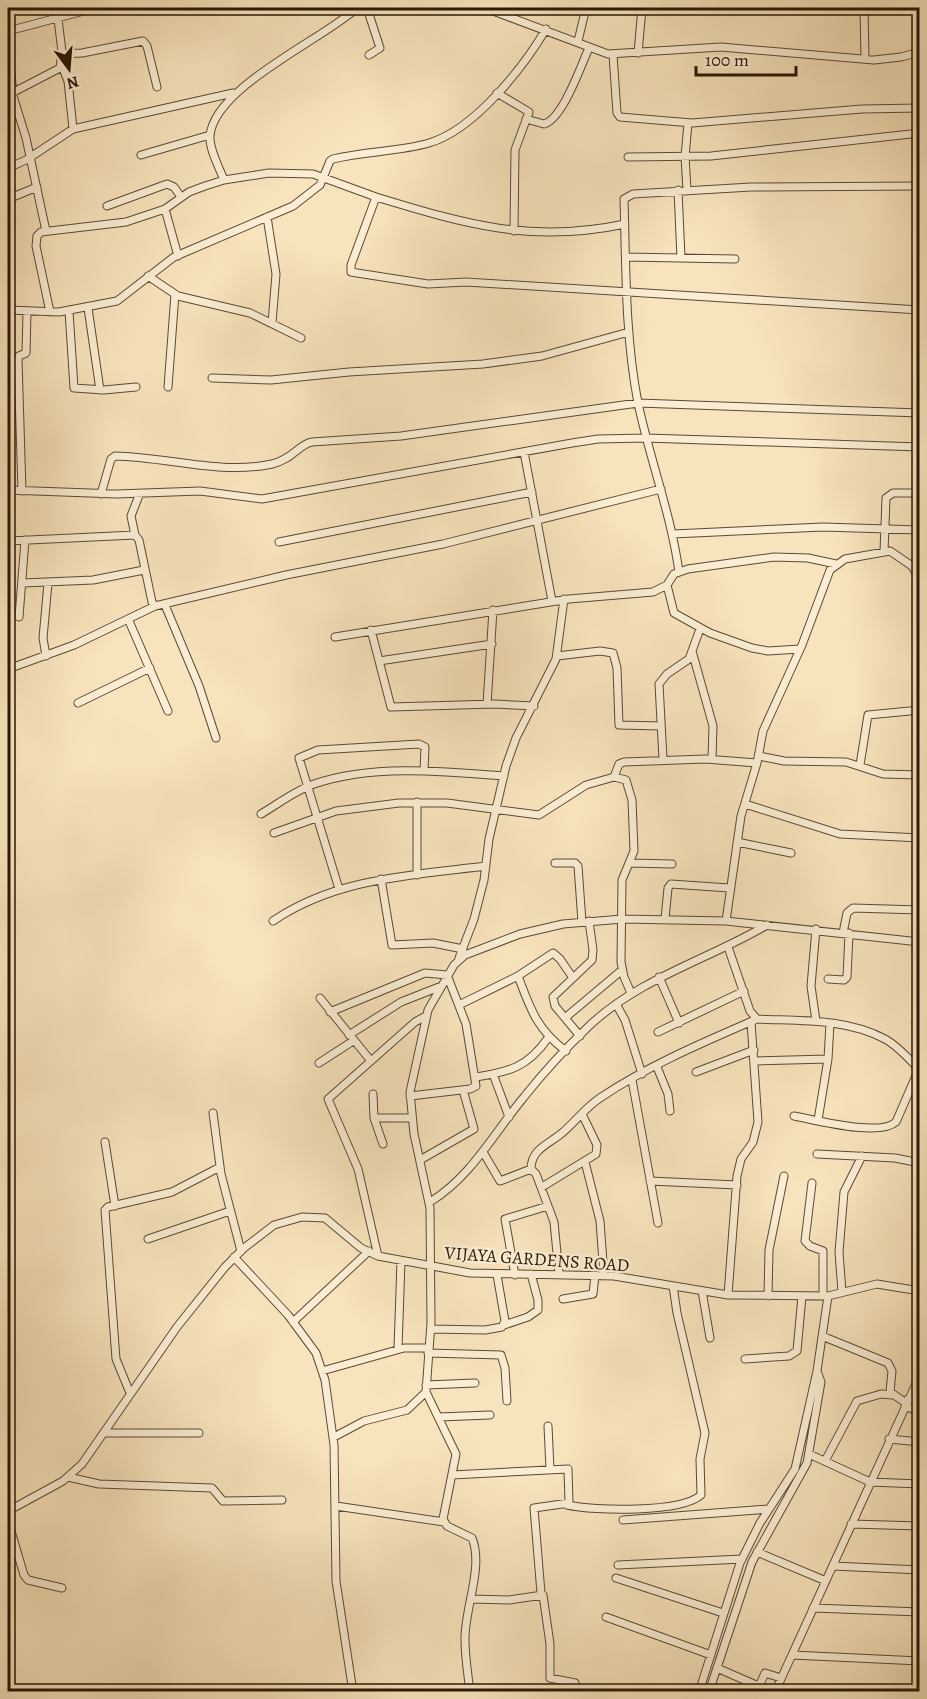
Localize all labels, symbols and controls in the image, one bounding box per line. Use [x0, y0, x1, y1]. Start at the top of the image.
north arrow [39, 39, 99, 99]
scale bar [696, 39, 796, 77]
text: 100 m [705, 48, 749, 72]
text: N [64, 70, 81, 95]
street label: VIJAYA GARDENS ROAD [443, 1241, 630, 1277]

